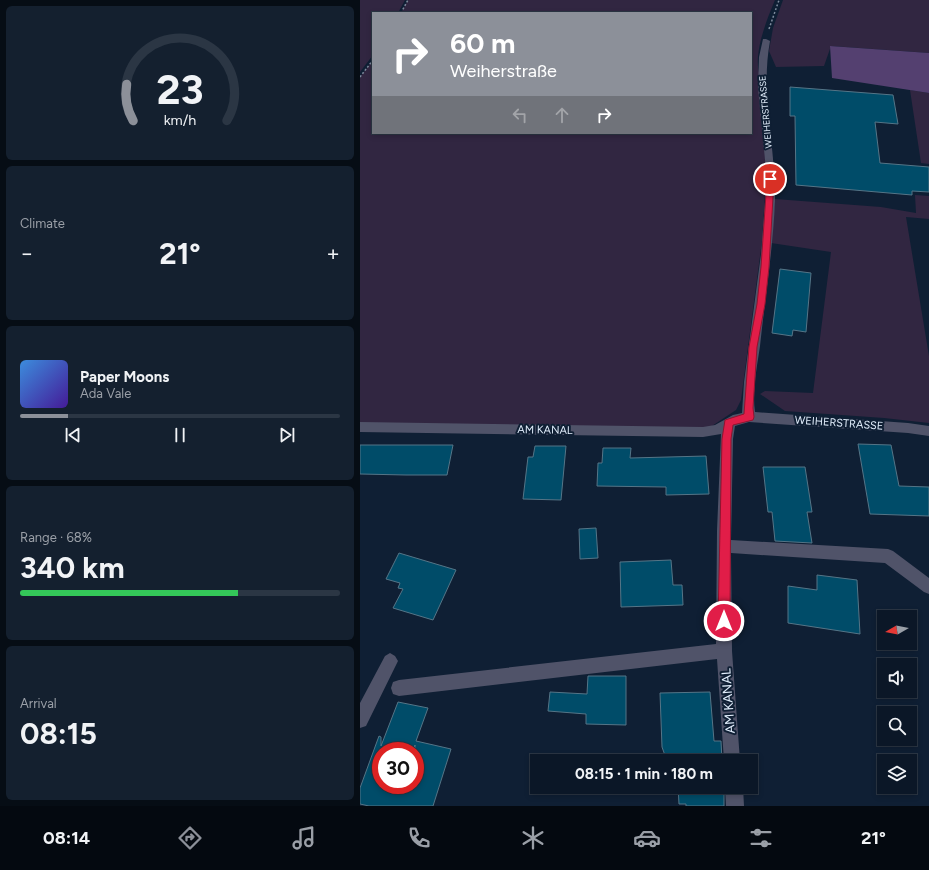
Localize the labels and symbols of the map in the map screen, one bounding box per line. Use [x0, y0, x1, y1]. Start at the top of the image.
street label: WEIHERSTRASSE [756, 75, 774, 149]
pin [753, 162, 787, 196]
street label: WEIHERSTRASSE [794, 413, 884, 433]
street label: AM KANAL [517, 423, 573, 437]
position arrow [703, 600, 745, 642]
north arrow [877, 610, 917, 650]
street label: AM KANAL [718, 668, 738, 734]
speed limit sign: 30 [372, 742, 424, 794]

